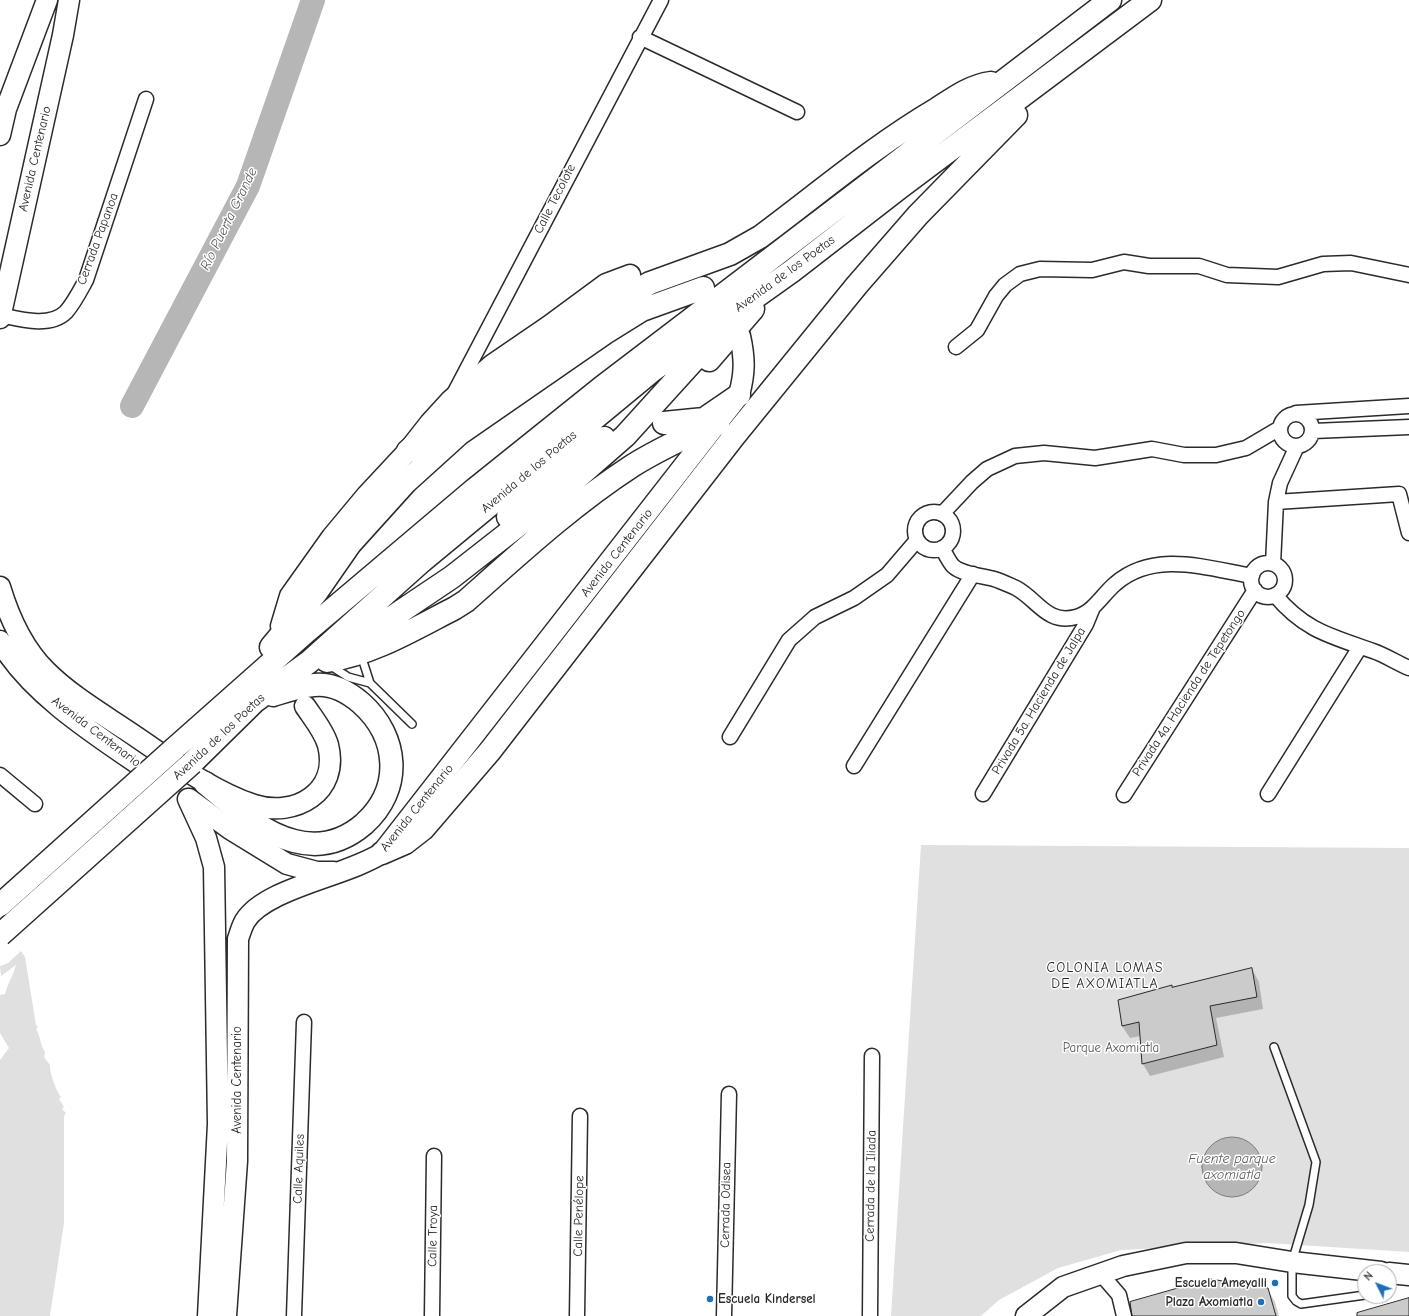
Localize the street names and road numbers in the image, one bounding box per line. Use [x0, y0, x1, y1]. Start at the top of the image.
street label: Avenida Centenario [15, 105, 55, 213]
street label: Calle Tecolote [531, 162, 579, 236]
street label: Cerrada Papanoa [74, 191, 122, 287]
street label: Avenida de los Poetas [732, 232, 838, 316]
street label: Avenida de los Poetas [478, 427, 580, 517]
street label: Avenida Centenario [578, 506, 656, 600]
street label: Privada 4a. Hacienda de Tepetongo [1129, 607, 1249, 779]
street label: Privada 5a. Hacienda de Jalpa [989, 625, 1089, 777]
street label: Avenida de los Poetas [170, 690, 268, 784]
street label: Avenida Centenario [48, 693, 144, 771]
street label: Avenida Centenario [377, 761, 457, 855]
street label: Avenida Centenario [229, 1026, 245, 1134]
street label: Cerrada de la Iliada [862, 1130, 880, 1242]
street label: Calle Aquiles [290, 1134, 308, 1204]
street label: Cerrada Odisea [717, 1162, 735, 1248]
street label: Calle Penélope [570, 1175, 588, 1257]
street label: Calle Troya [425, 1205, 441, 1267]

